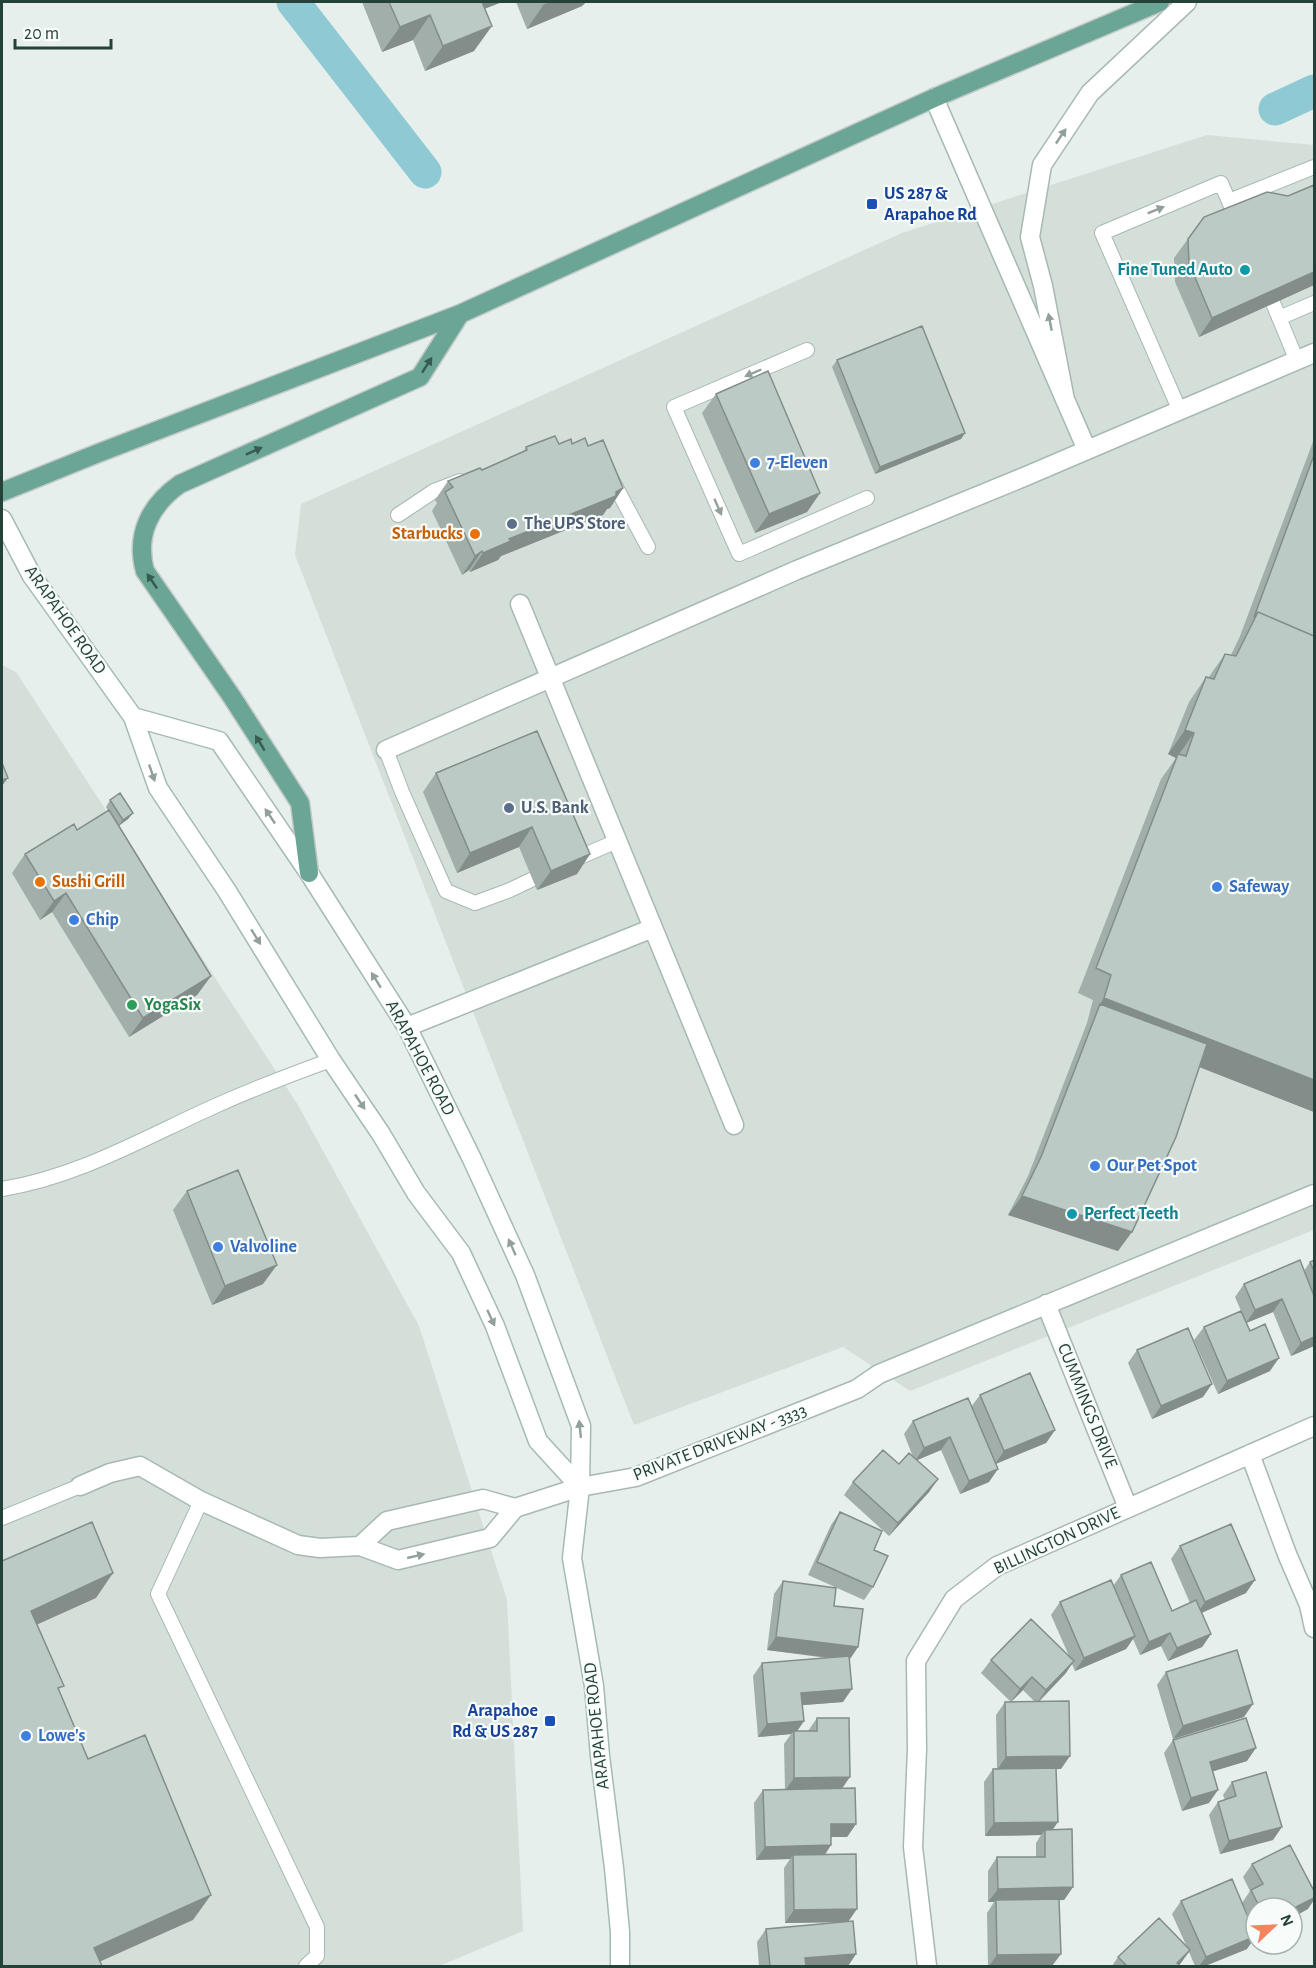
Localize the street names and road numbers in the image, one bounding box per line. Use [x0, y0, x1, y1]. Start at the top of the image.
street label: ARAPAHOE ROAD [21, 563, 109, 677]
street label: ARAPAHOE ROAD [382, 997, 458, 1119]
street label: CUMMINGS DRIVE [1054, 1341, 1120, 1471]
street label: PRIVATE DRIVEWAY - 3333 [631, 1402, 809, 1484]
street label: BILLINGTON DRIVE [991, 1504, 1123, 1578]
street label: ARAPAHOE ROAD [581, 1662, 613, 1790]

